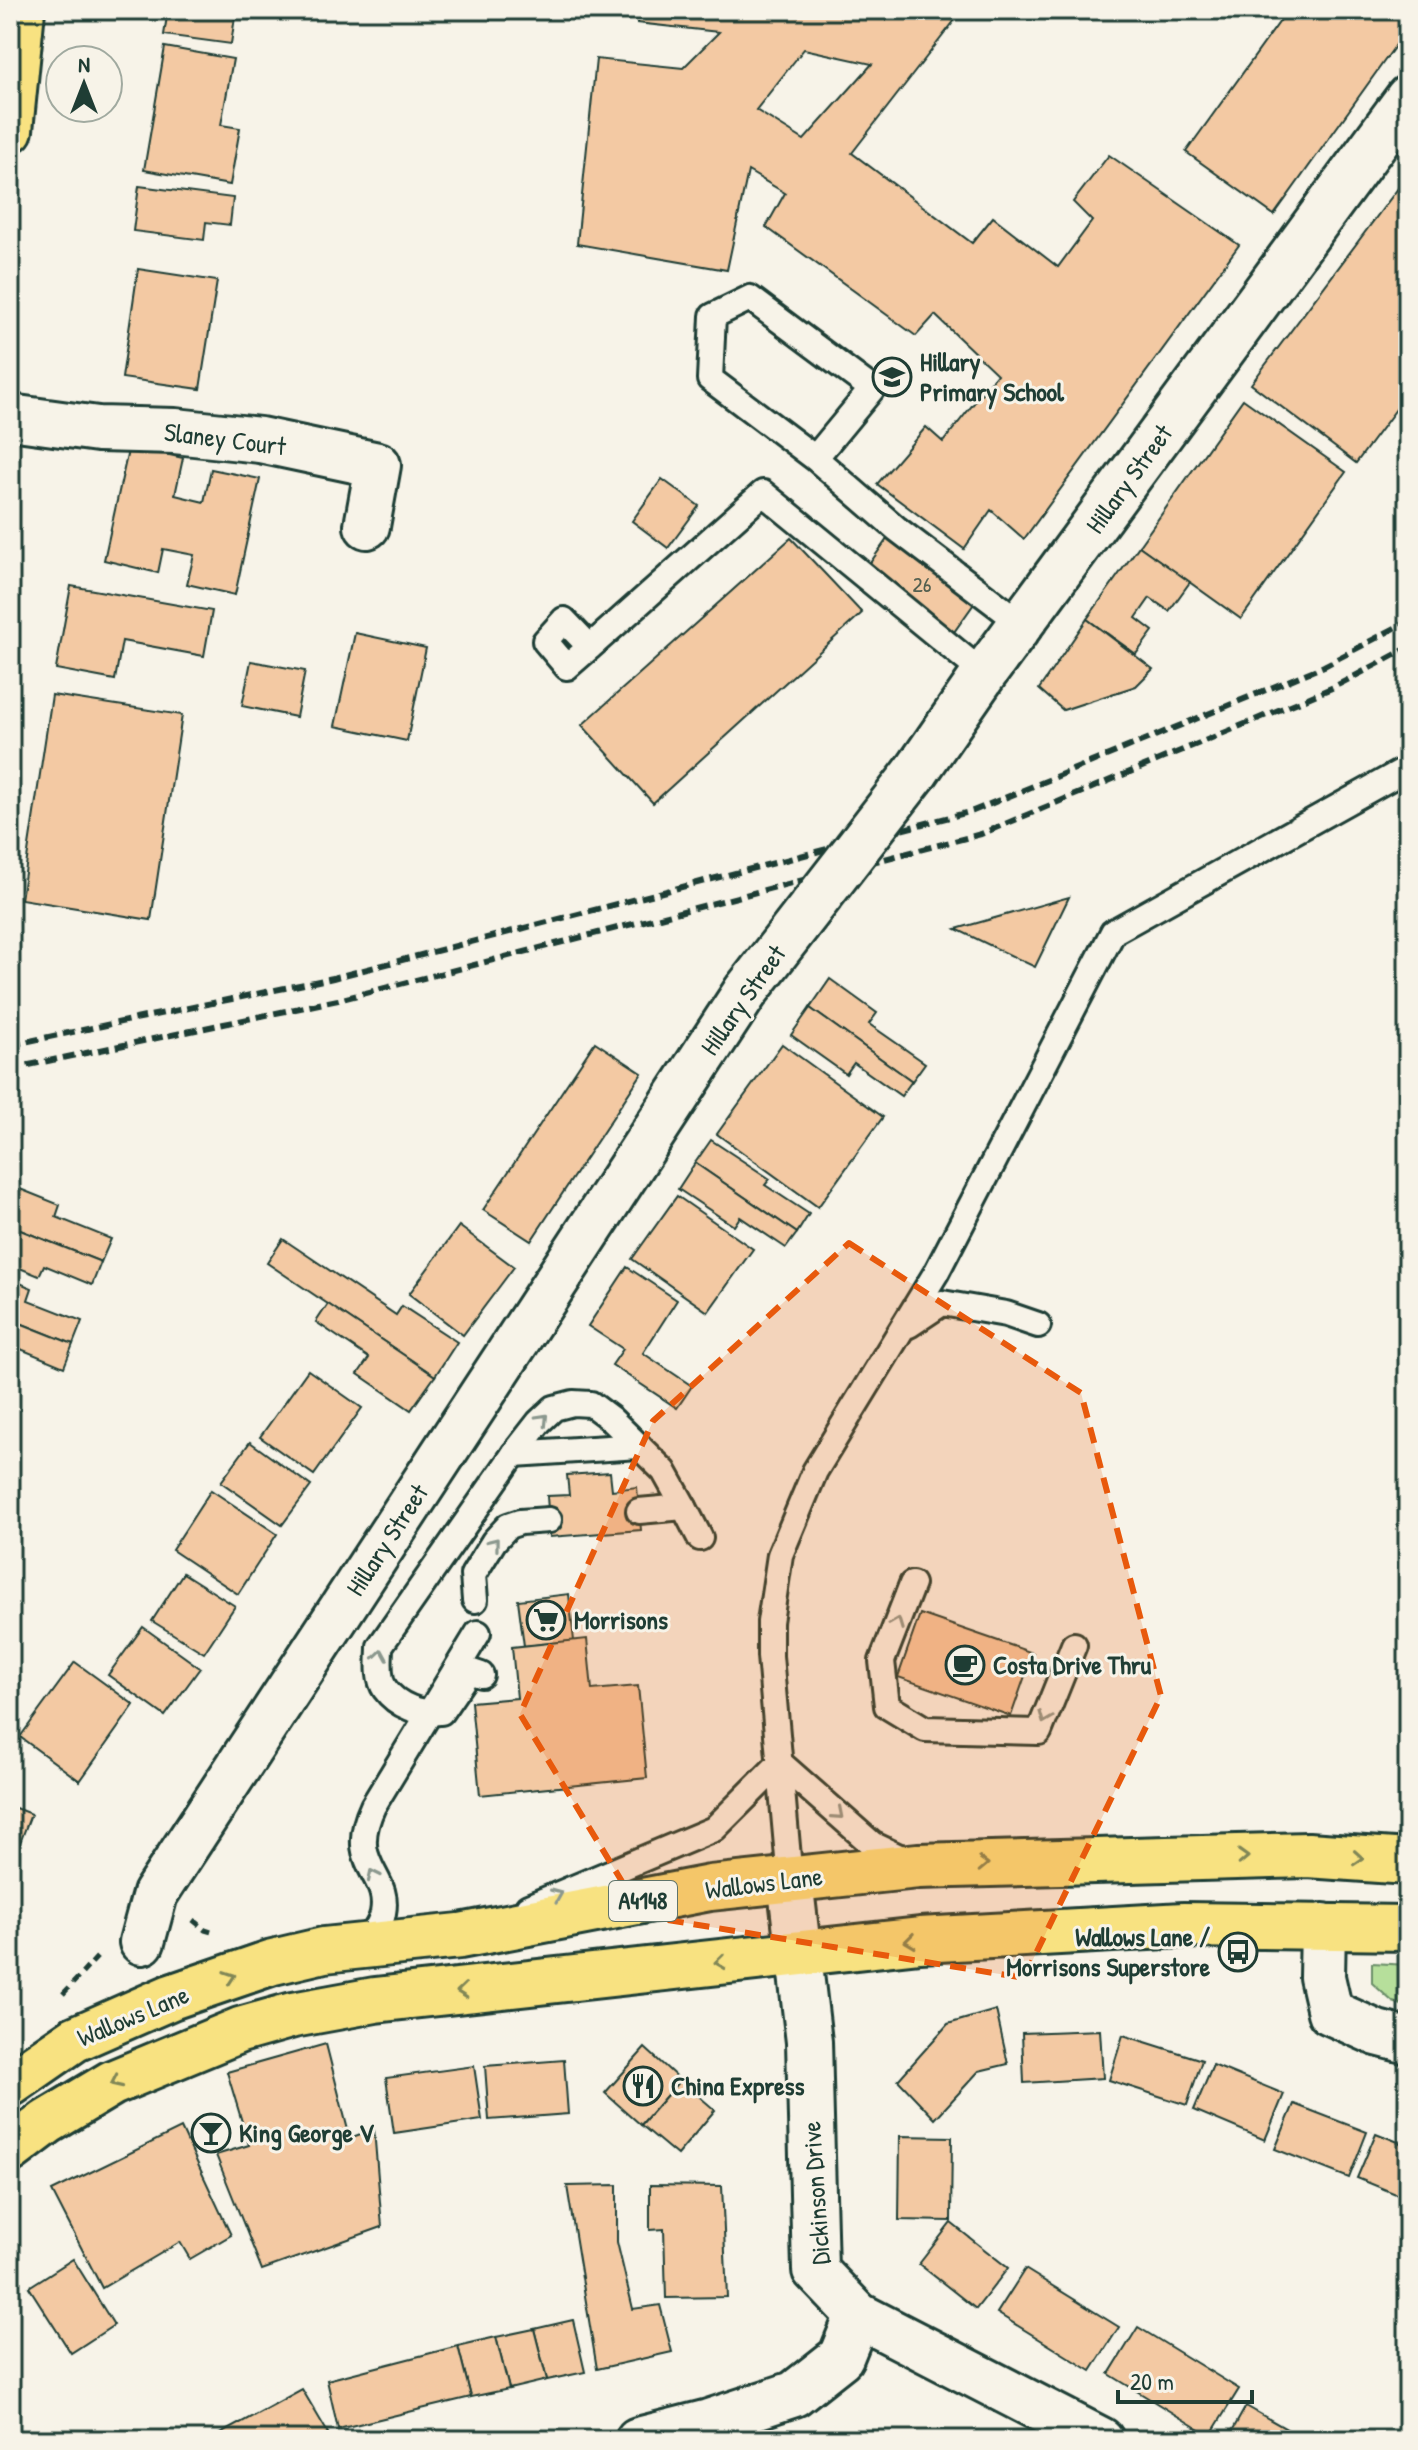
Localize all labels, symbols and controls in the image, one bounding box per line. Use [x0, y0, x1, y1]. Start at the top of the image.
north arrow [44, 44, 124, 124]
text: N [78, 49, 90, 79]
place label: Hillary Primary School [920, 344, 1065, 410]
school or university icon: Hillary Primary School [871, 356, 913, 398]
street label: Slaney Court [162, 414, 289, 463]
street label: Hillary Street [1077, 416, 1181, 540]
house number: 26 [912, 569, 932, 599]
street label: Hillary Street [692, 937, 794, 1062]
one-way arrow [534, 1414, 549, 1428]
street label: Hillary Street [337, 1476, 436, 1602]
one-way arrow [484, 1537, 498, 1552]
supermarket icon: Morrisons [525, 1599, 567, 1641]
place label: Morrisons [574, 1602, 668, 1637]
one-way arrow [887, 1617, 904, 1631]
cafe icon: Costa Drive Thru [944, 1644, 986, 1686]
place label: Costa Drive Thru [993, 1647, 1152, 1682]
one-way arrow [372, 1648, 389, 1661]
one-way arrow [1038, 1710, 1055, 1724]
one-way arrow [829, 1805, 844, 1819]
one-way arrow [1237, 1848, 1250, 1865]
one-way arrow [1352, 1849, 1365, 1866]
one-way arrow [977, 1856, 990, 1873]
street label: Wallows Lane [703, 1858, 825, 1907]
one-way arrow [367, 1868, 383, 1883]
road number: A4148 [609, 1881, 677, 1921]
one-way arrow [549, 1888, 563, 1905]
place label: Wallows Lane / Morrisons Superstore [1006, 1919, 1211, 1985]
bus stop icon: Wallows Lane / Morrisons Superstore [1217, 1931, 1259, 1973]
one-way arrow [903, 1933, 916, 1950]
one-way arrow [713, 1954, 726, 1971]
one-way arrow [222, 1971, 236, 1987]
street label: Wallows Lane [72, 1976, 194, 2055]
one-way arrow [455, 1982, 468, 1999]
restaurant icon: China Express [622, 2065, 664, 2107]
place label: China Express [671, 2068, 805, 2104]
one-way arrow [110, 2072, 124, 2088]
bar icon: King George V [190, 2112, 232, 2154]
place label: King George V [239, 2115, 375, 2151]
street label: Dickinson Drive [793, 2120, 838, 2266]
scale bar [1118, 2354, 1252, 2404]
text: 20 m [1130, 2365, 1174, 2397]

